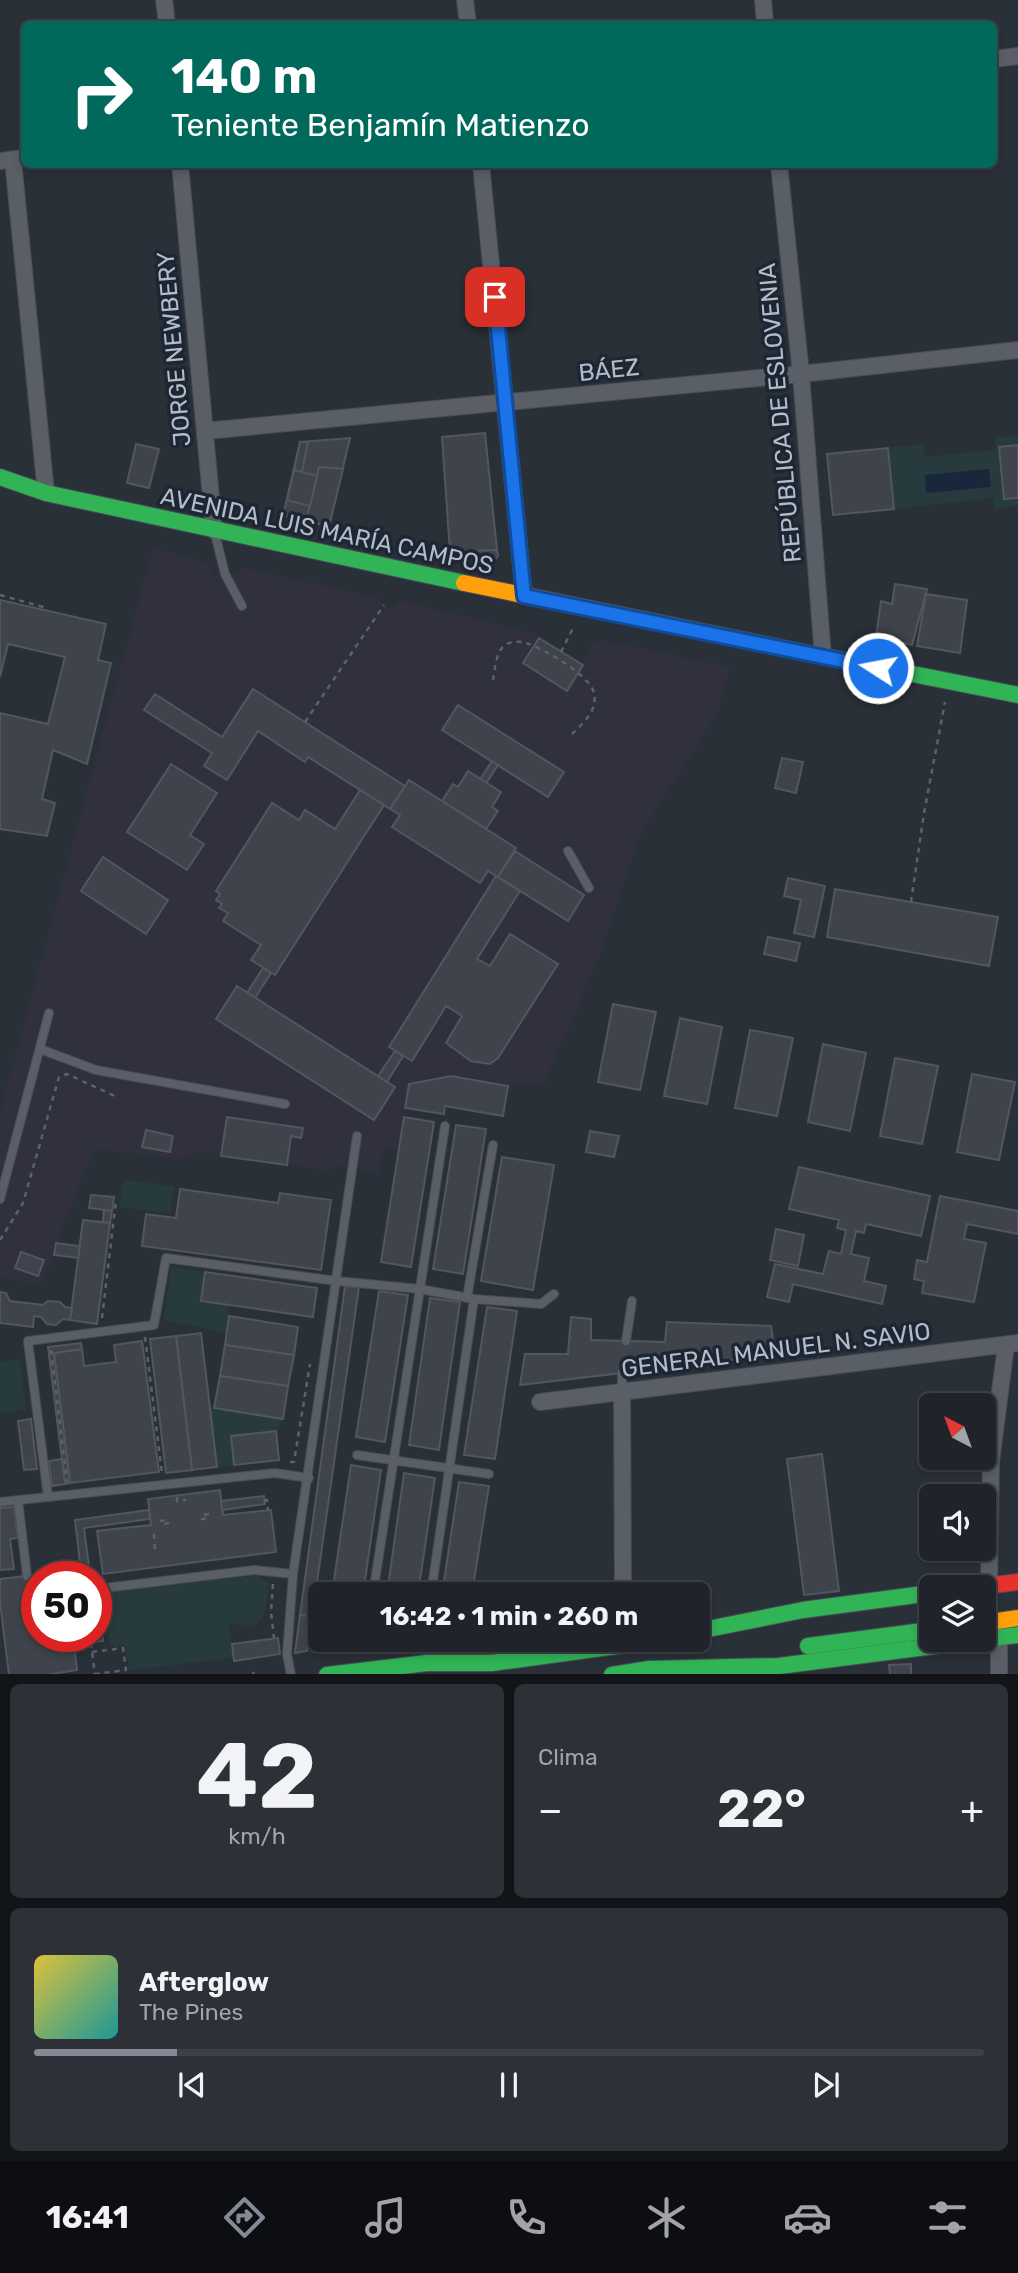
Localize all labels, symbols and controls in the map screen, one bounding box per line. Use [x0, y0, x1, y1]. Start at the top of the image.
text: 140 m [171, 47, 317, 105]
icon: right [56, 49, 147, 140]
text: Teniente Benjamín Matienzo [171, 106, 590, 144]
street label: JORGE NEWBERY [152, 250, 196, 448]
street label: REPÚBLICA DE ESLOVENIA [753, 262, 807, 564]
pin [465, 267, 525, 327]
icon: arrive [476, 278, 514, 316]
street label: BÁEZ [577, 353, 641, 387]
street label: AVENIDA LUIS MARÍA CAMPOS [158, 482, 496, 580]
position arrow [841, 631, 915, 705]
street label: GENERAL MANUEL N. SAVIO [620, 1317, 932, 1383]
north arrow [919, 1393, 996, 1470]
map controls [919, 1393, 996, 1652]
button: sound [919, 1484, 996, 1561]
speed limit sign: 50 [21, 1561, 112, 1652]
button: layers [919, 1575, 996, 1652]
text: 16:42 · 1 min · 260 m [380, 1601, 638, 1632]
text: 42 [196, 1722, 318, 1830]
text: Clima [538, 1743, 598, 1771]
text: 22° [717, 1778, 806, 1840]
text: − [538, 1787, 563, 1833]
text: + [960, 1787, 984, 1833]
text: km/h [228, 1822, 286, 1850]
text: Afterglow [139, 1967, 269, 1998]
text: The Pines [139, 1998, 243, 2026]
icon: previous [173, 2066, 211, 2104]
icon: pause [490, 2066, 528, 2104]
icon: next [807, 2066, 845, 2104]
icon: directions [220, 2193, 269, 2242]
icon: music [361, 2193, 410, 2242]
icon: phone [502, 2193, 551, 2242]
icon: climate [642, 2193, 691, 2242]
icon: car [783, 2193, 832, 2242]
icon: filters [923, 2193, 972, 2242]
text: 16:41 [46, 2198, 129, 2236]

